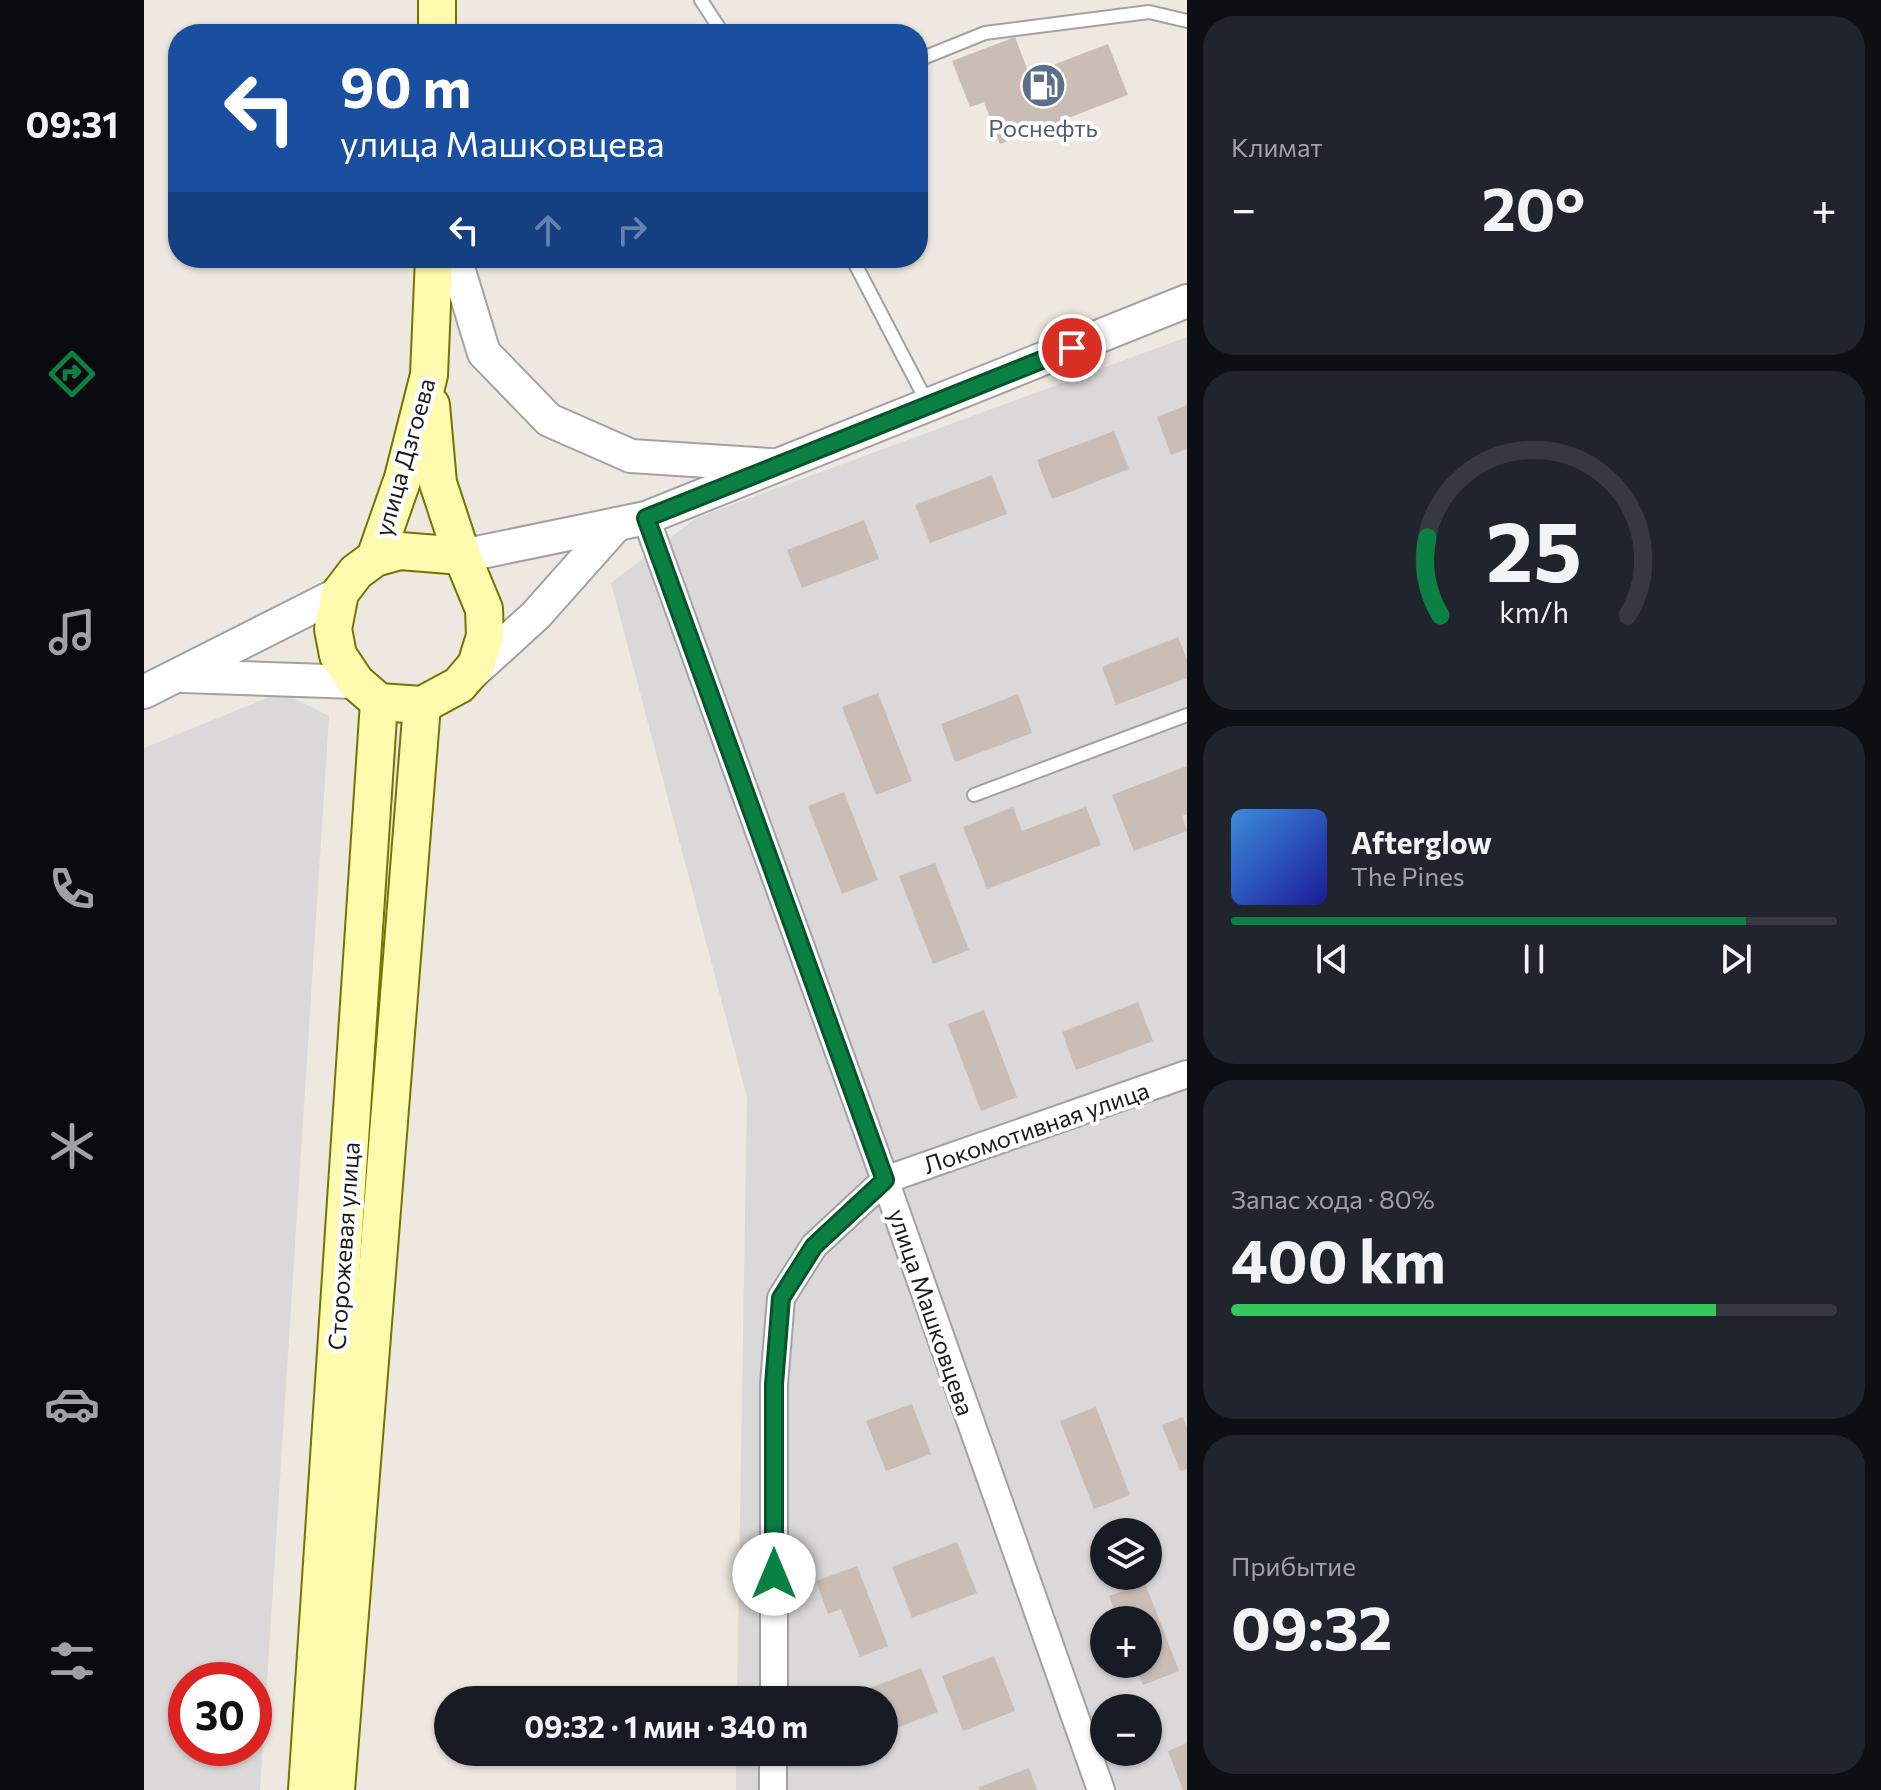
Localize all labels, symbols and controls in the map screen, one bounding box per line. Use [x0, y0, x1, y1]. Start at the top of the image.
text: 90 m [340, 51, 471, 120]
icon: left [208, 56, 312, 160]
fuel station icon: Роснефть [1019, 61, 1067, 109]
text: 09:31 [26, 101, 118, 145]
place label: Роснефть [988, 113, 1098, 142]
text: улица Машковцева [340, 120, 665, 164]
text: Климат [1231, 131, 1323, 162]
text: 20° [1482, 170, 1585, 243]
text: − [1231, 180, 1256, 234]
text: + [1811, 180, 1837, 234]
icon: left [442, 208, 486, 252]
icon: ahead [526, 208, 570, 252]
icon: right [610, 208, 654, 252]
pin [1038, 314, 1106, 382]
icon: arrive [1050, 326, 1094, 370]
icon: directions [44, 346, 100, 402]
street label: улица Дзгоева [368, 375, 440, 539]
text: 25 [1486, 497, 1582, 599]
text: km/h [1499, 594, 1569, 629]
icon: music [44, 604, 100, 660]
text: Afterglow [1351, 823, 1492, 860]
text: The Pines [1351, 860, 1465, 891]
icon: phone [44, 861, 100, 917]
icon: previous [1310, 937, 1354, 981]
icon: pause [1512, 937, 1556, 981]
icon: next [1714, 937, 1758, 981]
street label: Локомотивная улица [919, 1075, 1153, 1179]
icon: climate [44, 1118, 100, 1174]
street label: Сторожевая улица [321, 1141, 365, 1351]
text: Запас хода · 80% [1231, 1183, 1435, 1214]
street label: улица Машковцева [883, 1205, 981, 1419]
text: 400 km [1231, 1222, 1446, 1295]
icon: car [44, 1376, 100, 1432]
map controls [1090, 1518, 1162, 1766]
button: layers [1090, 1518, 1162, 1590]
position arrow [732, 1532, 816, 1616]
text: Прибытие [1231, 1550, 1356, 1581]
text: 09:32 [1231, 1589, 1392, 1662]
button: + [1090, 1606, 1162, 1678]
icon: filters [44, 1633, 100, 1689]
speed limit sign: 30 [168, 1662, 272, 1766]
button: − [1090, 1694, 1162, 1766]
text: 09:32 · 1 мин · 340 m [524, 1707, 808, 1744]

